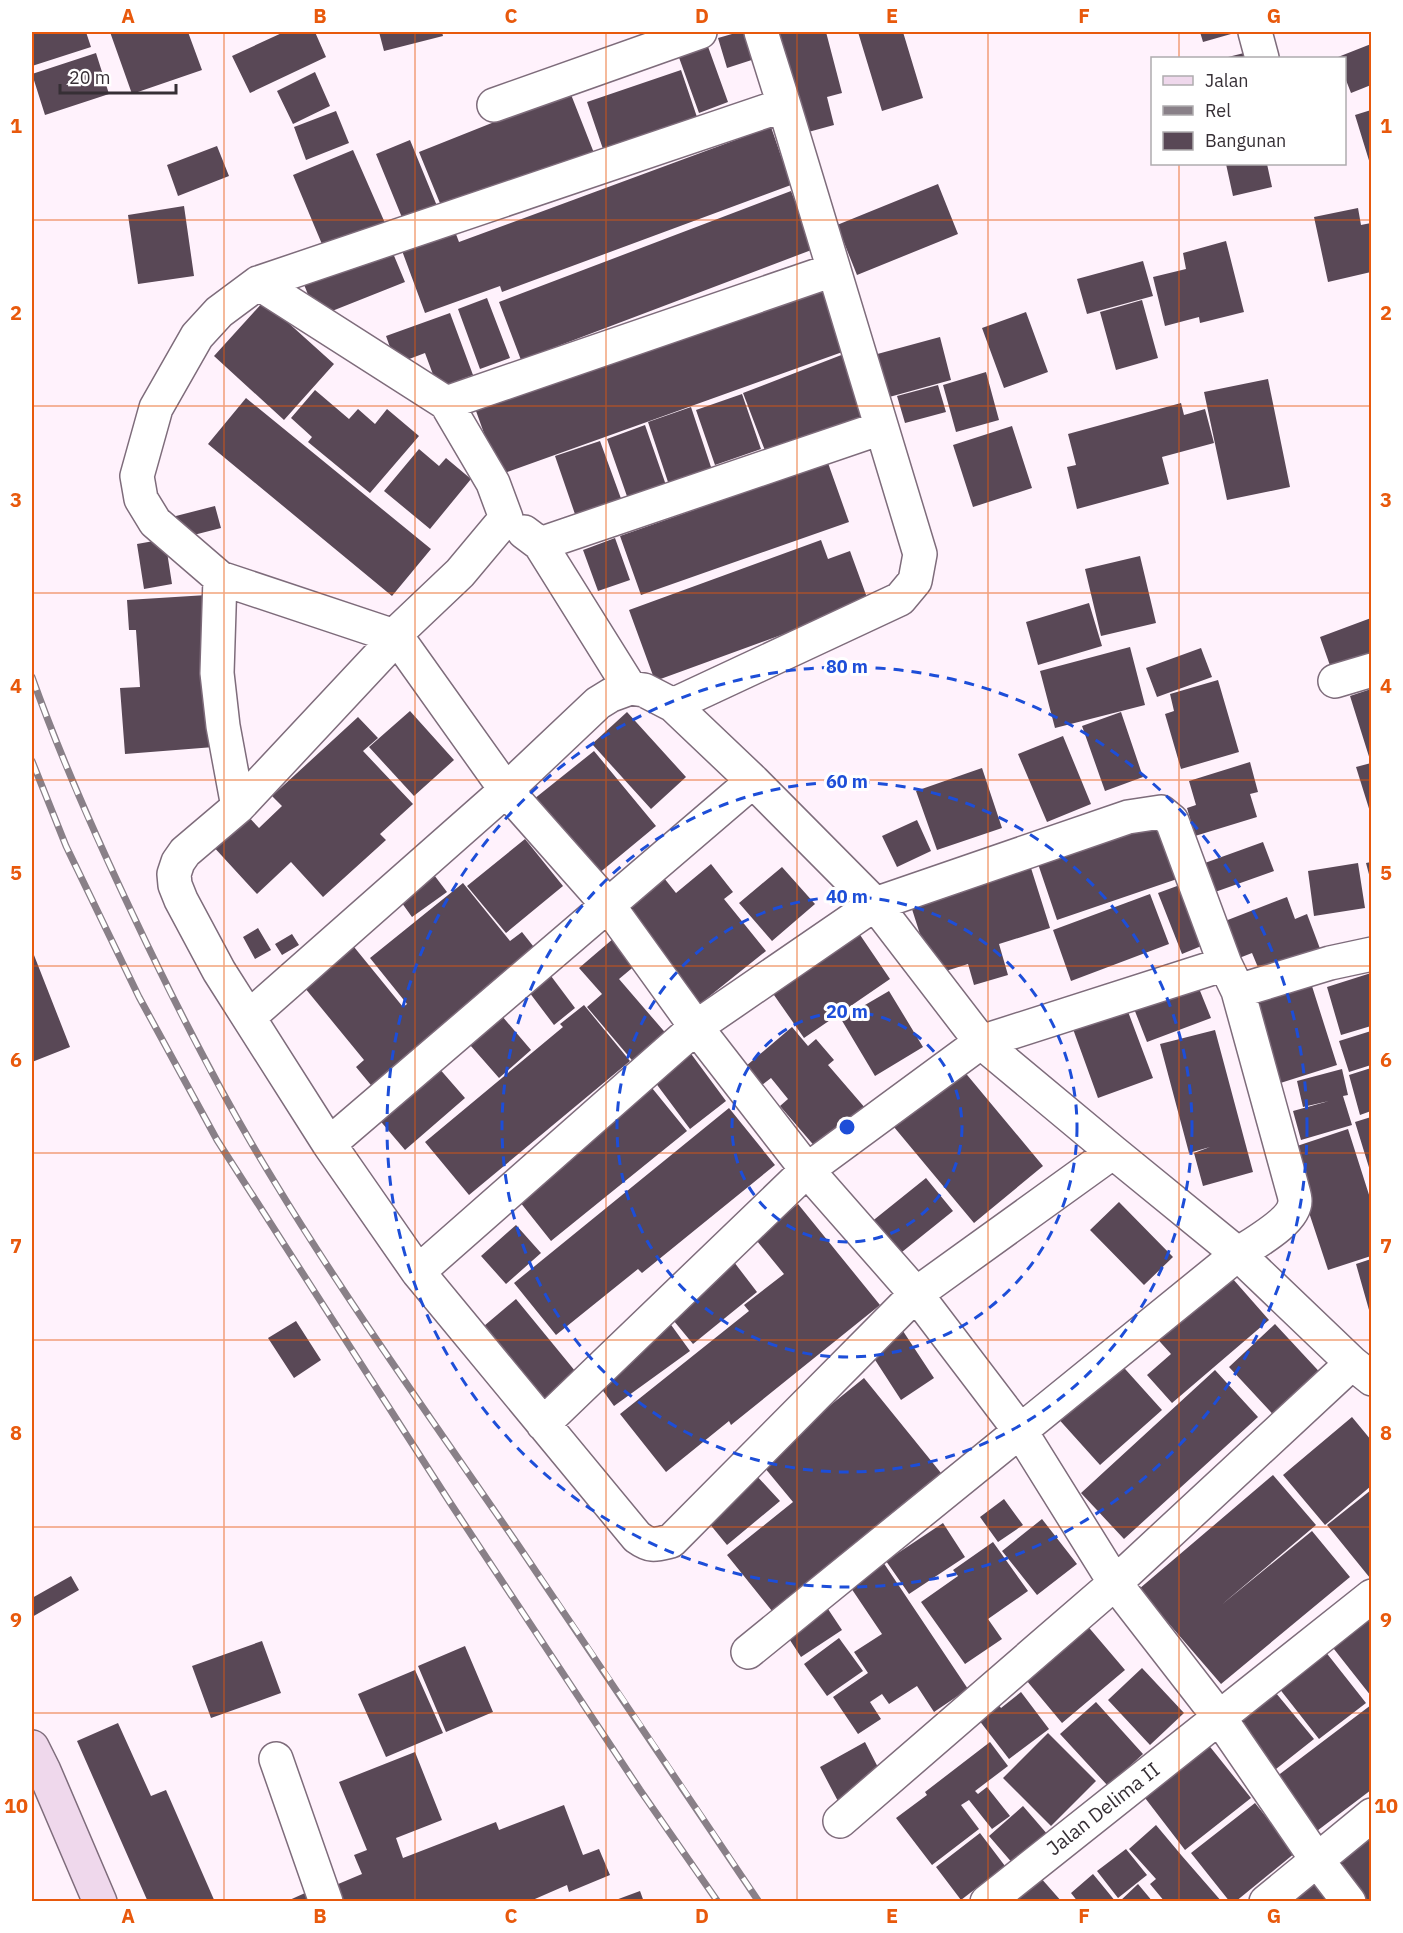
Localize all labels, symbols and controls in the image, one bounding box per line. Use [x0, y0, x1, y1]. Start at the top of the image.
text: A [121, 2, 135, 29]
text: B [313, 2, 327, 29]
text: C [504, 2, 518, 29]
text: D [695, 2, 709, 29]
text: E [886, 2, 898, 29]
text: F [1078, 2, 1090, 29]
text: G [1267, 2, 1281, 29]
scale bar [60, 57, 176, 95]
legend [1151, 57, 1346, 165]
text: 20 m [69, 66, 111, 89]
text: Jalan [1205, 69, 1249, 92]
text: Rel [1205, 99, 1231, 122]
text: 1 [10, 112, 22, 139]
text: 1 [1380, 112, 1392, 139]
text: Bangunan [1205, 129, 1286, 152]
text: 2 [10, 299, 22, 326]
text: 2 [1380, 299, 1392, 326]
text: 3 [10, 486, 22, 513]
text: 3 [1380, 486, 1392, 513]
text: 80 m [826, 655, 868, 678]
text: 4 [10, 672, 22, 699]
text: 4 [1380, 672, 1392, 699]
text: 60 m [826, 770, 868, 793]
text: 5 [10, 859, 22, 886]
text: 5 [1380, 859, 1392, 886]
text: 40 m [826, 885, 868, 908]
text: 20 m [826, 1000, 868, 1023]
text: 6 [10, 1046, 22, 1073]
text: 6 [1380, 1046, 1392, 1073]
centre of rings [837, 1117, 857, 1137]
text: 7 [10, 1232, 22, 1259]
text: 7 [1380, 1232, 1392, 1259]
text: 8 [10, 1419, 22, 1446]
text: 8 [1380, 1419, 1392, 1446]
text: 9 [10, 1606, 22, 1633]
text: 9 [1380, 1606, 1392, 1633]
street label: Jalan Delima II [1040, 1756, 1165, 1861]
text: 10 [4, 1792, 28, 1819]
text: 10 [1374, 1792, 1398, 1819]
text: A [121, 1902, 135, 1929]
text: B [313, 1902, 327, 1929]
text: C [504, 1902, 518, 1929]
text: D [695, 1902, 709, 1929]
text: E [886, 1902, 898, 1929]
text: F [1078, 1902, 1090, 1929]
text: G [1267, 1902, 1281, 1929]

